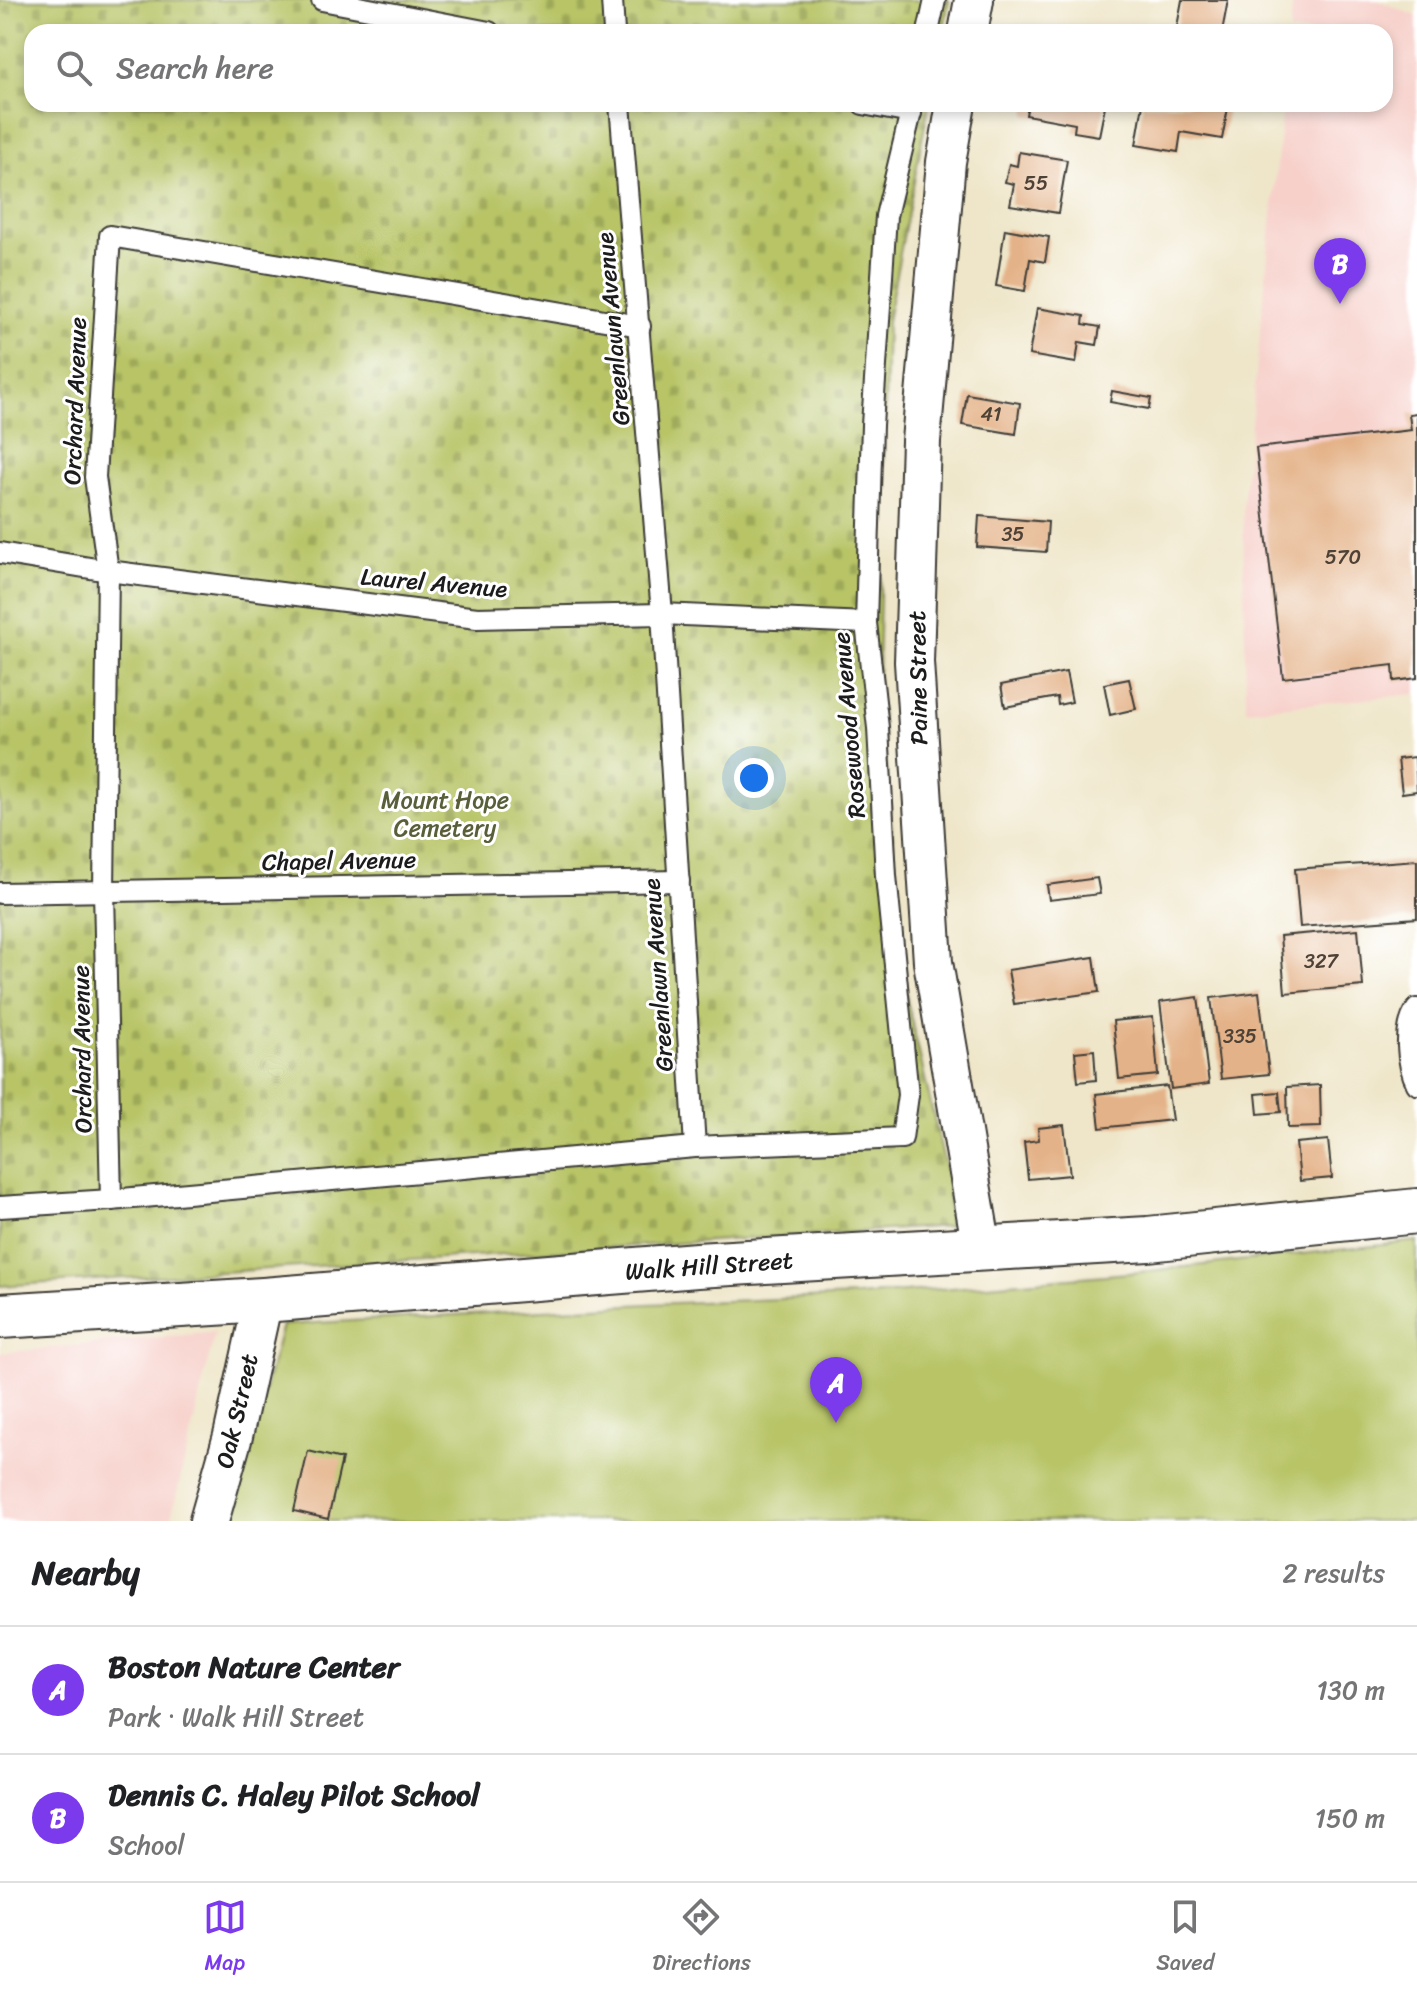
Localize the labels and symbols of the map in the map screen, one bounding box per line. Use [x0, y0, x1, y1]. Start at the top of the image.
house number: 55 [1024, 166, 1048, 201]
street label: Greenlawn Avenue [584, 230, 642, 427]
pin: B [1314, 238, 1366, 304]
street label: Orchard Avenue [51, 316, 99, 486]
house number: 41 [980, 397, 1002, 432]
house number: 35 [1001, 517, 1025, 552]
house number: 570 [1325, 540, 1361, 575]
street label: Laurel Avenue [359, 556, 510, 610]
street label: Paine Street [896, 610, 940, 746]
street label: Rosewood Avenue [820, 630, 878, 820]
your location [734, 758, 774, 798]
park label: Mount Hope Cemetery [381, 779, 509, 849]
street label: Chapel Avenue [261, 839, 417, 883]
street label: Greenlawn Avenue [630, 877, 686, 1073]
house number: 327 [1304, 944, 1340, 979]
street label: Orchard Avenue [60, 965, 104, 1133]
house number: 335 [1223, 1019, 1257, 1054]
street label: Walk Hill Street [624, 1239, 794, 1293]
street label: Oak Street [203, 1350, 271, 1472]
pin: A [810, 1357, 862, 1423]

